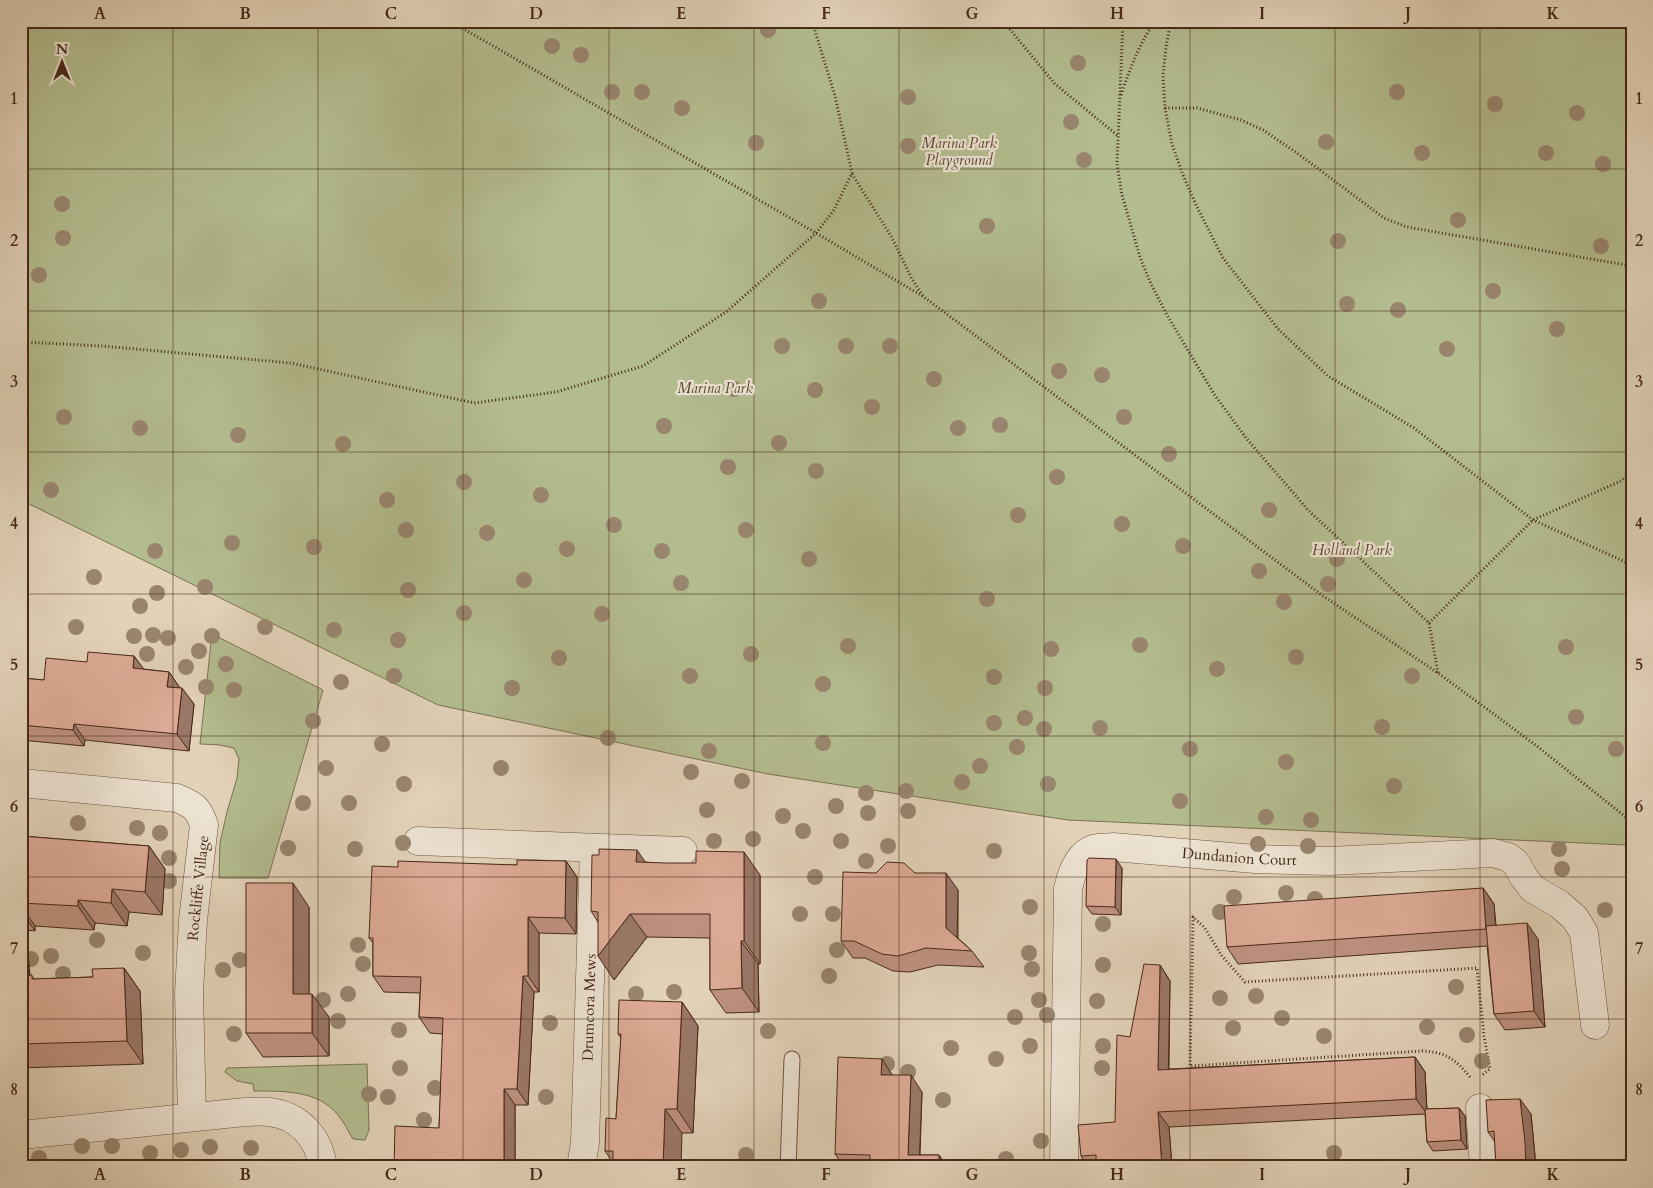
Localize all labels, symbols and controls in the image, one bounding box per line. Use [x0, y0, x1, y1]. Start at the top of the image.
text: A [94, 3, 106, 25]
text: B [239, 3, 251, 25]
text: C [385, 3, 397, 25]
text: D [529, 3, 543, 25]
text: E [676, 3, 686, 25]
text: F [821, 3, 831, 25]
text: G [965, 3, 979, 25]
text: H [1110, 3, 1124, 25]
text: I [1259, 3, 1265, 25]
text: J [1403, 3, 1411, 25]
text: K [1547, 3, 1560, 25]
north arrow [38, 38, 88, 88]
text: N [56, 40, 68, 59]
text: 1 [10, 88, 18, 110]
text: 1 [1635, 88, 1643, 110]
park label: Marina Park Playground [921, 133, 997, 170]
text: 2 [10, 230, 18, 252]
text: 2 [1635, 230, 1643, 252]
text: 3 [10, 371, 18, 393]
text: 3 [1635, 371, 1643, 393]
park label: Marina Park [677, 378, 753, 398]
text: 4 [10, 513, 18, 535]
text: 4 [1635, 513, 1643, 535]
park label: Holland Park [1312, 540, 1393, 560]
text: 5 [10, 654, 18, 676]
text: 5 [1635, 654, 1643, 676]
text: 6 [10, 796, 18, 818]
text: 6 [1635, 796, 1643, 818]
street label: Rockliffe Village [183, 834, 213, 942]
street label: Dundanion Court [1181, 843, 1297, 870]
text: 7 [10, 938, 18, 960]
text: 7 [1635, 938, 1643, 960]
street label: Drumcora Mews [578, 953, 601, 1061]
text: 8 [10, 1079, 18, 1101]
text: 8 [1635, 1079, 1643, 1101]
text: A [94, 1164, 106, 1186]
text: B [239, 1164, 251, 1186]
text: C [385, 1164, 397, 1186]
text: D [529, 1164, 543, 1186]
text: E [676, 1164, 686, 1186]
text: F [821, 1164, 831, 1186]
text: G [965, 1164, 979, 1186]
text: H [1110, 1164, 1124, 1186]
text: I [1259, 1164, 1265, 1186]
text: J [1403, 1164, 1411, 1186]
text: K [1547, 1164, 1560, 1186]

